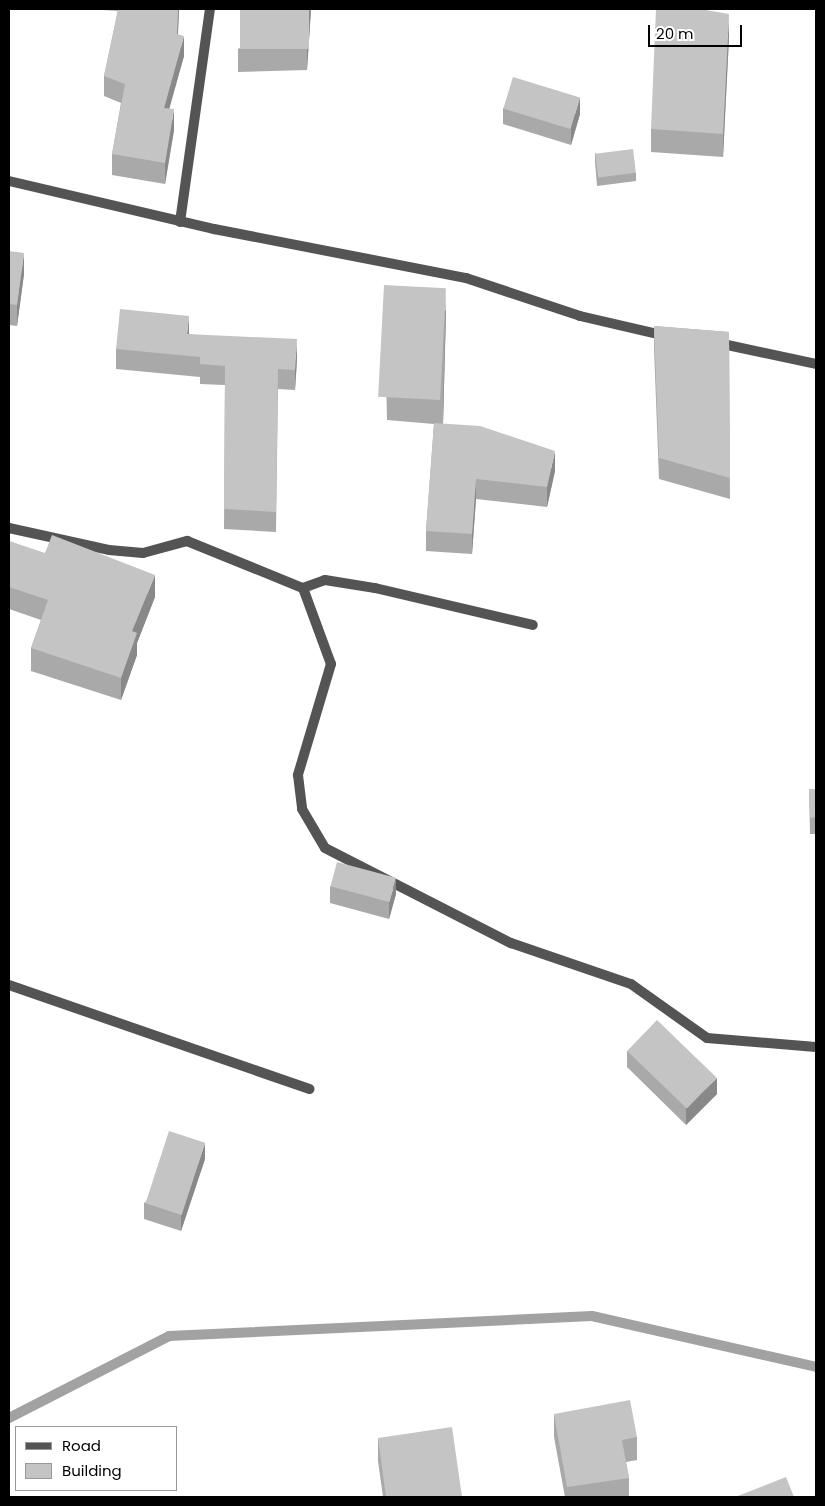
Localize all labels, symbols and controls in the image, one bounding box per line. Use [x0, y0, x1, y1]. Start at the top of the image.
scale bar [650, 15, 744, 47]
text: 20 m [656, 23, 694, 44]
legend [15, 1426, 178, 1491]
text: Road [62, 1435, 101, 1456]
text: Building [62, 1460, 122, 1481]

